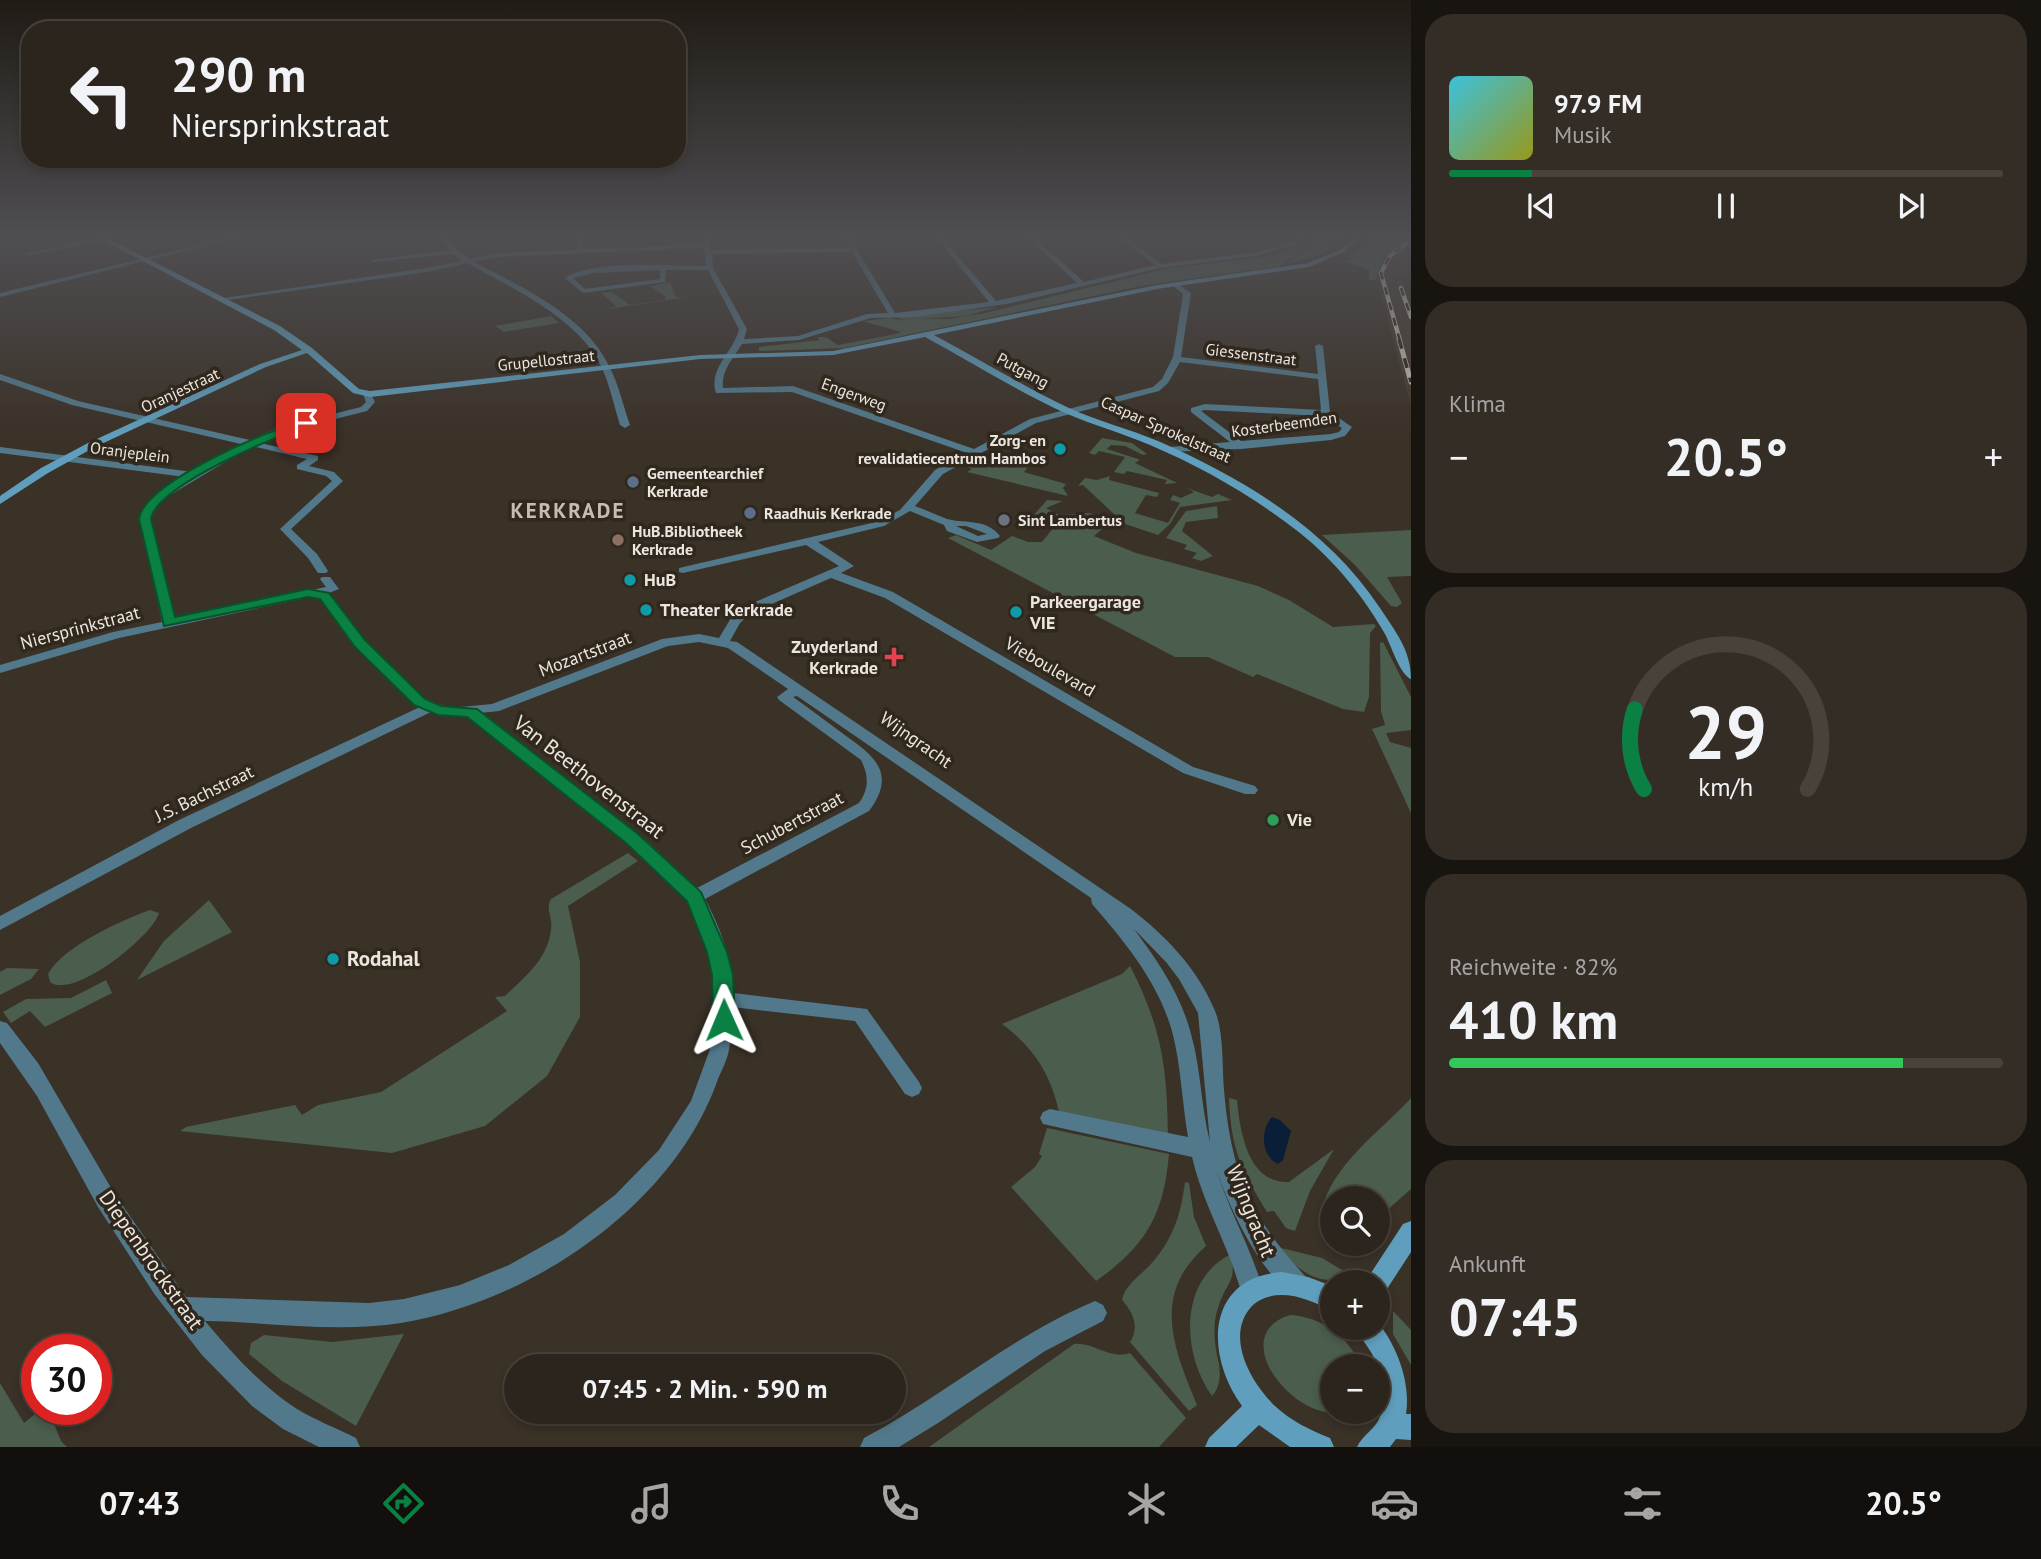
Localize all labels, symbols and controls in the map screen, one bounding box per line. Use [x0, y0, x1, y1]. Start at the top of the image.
text: 290 m [171, 42, 306, 106]
icon: left [56, 49, 147, 140]
text: 97.9 FM [1554, 87, 1642, 120]
text: Niersprinkstraat [171, 104, 389, 146]
text: Musik [1554, 120, 1611, 149]
icon: previous [1522, 187, 1560, 225]
icon: pause [1707, 187, 1745, 225]
icon: next [1892, 187, 1930, 225]
street label: Giessenstraat [1204, 339, 1298, 370]
street label: Grupellostraat [496, 345, 596, 375]
street label: Putgang [994, 348, 1052, 392]
street label: Oranjestraat [138, 363, 223, 417]
street label: Engerweg [819, 373, 889, 415]
text: Klima [1449, 389, 1506, 418]
street label: Caspar Sprokelstraat [1098, 391, 1235, 467]
pin [276, 393, 336, 453]
icon: arrive [287, 404, 325, 442]
street label: Kosterbeemden [1230, 407, 1338, 441]
text: 20.5° [1664, 423, 1788, 490]
place label: Zorg- en revalidatiecentrum Hambos [858, 430, 1046, 468]
text: − [1449, 432, 1468, 481]
text: + [1984, 432, 2003, 481]
street label: Oranjeplein [89, 437, 171, 467]
marker: Zorg- en revalidatiecentrum Hambos [1052, 441, 1068, 457]
place label: Gemeentearchief Kerkrade [647, 463, 764, 501]
marker: Gemeentearchief Kerkrade [625, 474, 641, 490]
district label: KERKRADE [511, 497, 625, 524]
place label: Raadhuis Kerkrade [764, 503, 892, 523]
marker: Raadhuis Kerkrade [742, 505, 758, 521]
place label: Sint Lambertus [1018, 510, 1122, 530]
marker: Sint Lambertus [996, 512, 1012, 528]
place label: HuB.Bibliotheek Kerkrade [632, 521, 743, 559]
marker: HuB.Bibliotheek Kerkrade [610, 532, 626, 548]
place label: HuB [644, 568, 676, 591]
marker: HuB [622, 572, 638, 588]
place label: Parkeergarage VIE [1029, 590, 1141, 634]
place label: Theater Kerkrade [660, 598, 793, 621]
street label: Niersprinkstraat [18, 601, 142, 655]
marker: Theater Kerkrade [638, 602, 654, 618]
marker: Parkeergarage VIE [1008, 604, 1024, 620]
street label: Mozartstraat [535, 625, 634, 682]
street label: Vieboulevard [1000, 631, 1100, 702]
place label: Zuyderland Kerkrade [791, 635, 878, 679]
marker: Zuyderland Kerkrade [884, 647, 904, 667]
text: 29 [1685, 686, 1767, 780]
street label: Wijngracht [876, 706, 957, 773]
street label: Van Beethovenstraat [508, 709, 670, 844]
street label: J.S. Bachstraat [150, 760, 257, 828]
text: km/h [1699, 771, 1753, 803]
street label: Schubertstraat [737, 786, 847, 859]
place label: Vie [1286, 808, 1312, 831]
marker: Vie [1265, 812, 1281, 828]
place label: Rodahal [347, 945, 421, 972]
marker: Rodahal [325, 951, 341, 967]
text: Reichweite · 82% [1449, 952, 1617, 981]
position arrow [687, 983, 761, 1057]
text: 410 km [1449, 986, 1618, 1053]
street label: Wijngracht [1221, 1161, 1282, 1261]
street label: Diepenbrockstraat [93, 1185, 209, 1335]
map controls [1320, 1186, 1390, 1424]
button: search [1320, 1186, 1390, 1256]
text: Ankunft [1449, 1249, 1526, 1278]
button: + [1320, 1270, 1390, 1340]
text: 07:45 [1449, 1283, 1581, 1350]
speed limit sign: 30 [21, 1334, 112, 1425]
button: − [1320, 1354, 1390, 1424]
text: 07:45 · 2 Min. · 590 m [582, 1372, 828, 1405]
icon: directions [379, 1479, 428, 1528]
icon: music [627, 1479, 676, 1528]
icon: phone [875, 1479, 924, 1528]
icon: climate [1122, 1479, 1171, 1528]
icon: car [1370, 1479, 1419, 1528]
icon: filters [1618, 1479, 1667, 1528]
text: 07:43 [99, 1482, 181, 1524]
text: 20.5° [1865, 1482, 1942, 1524]

